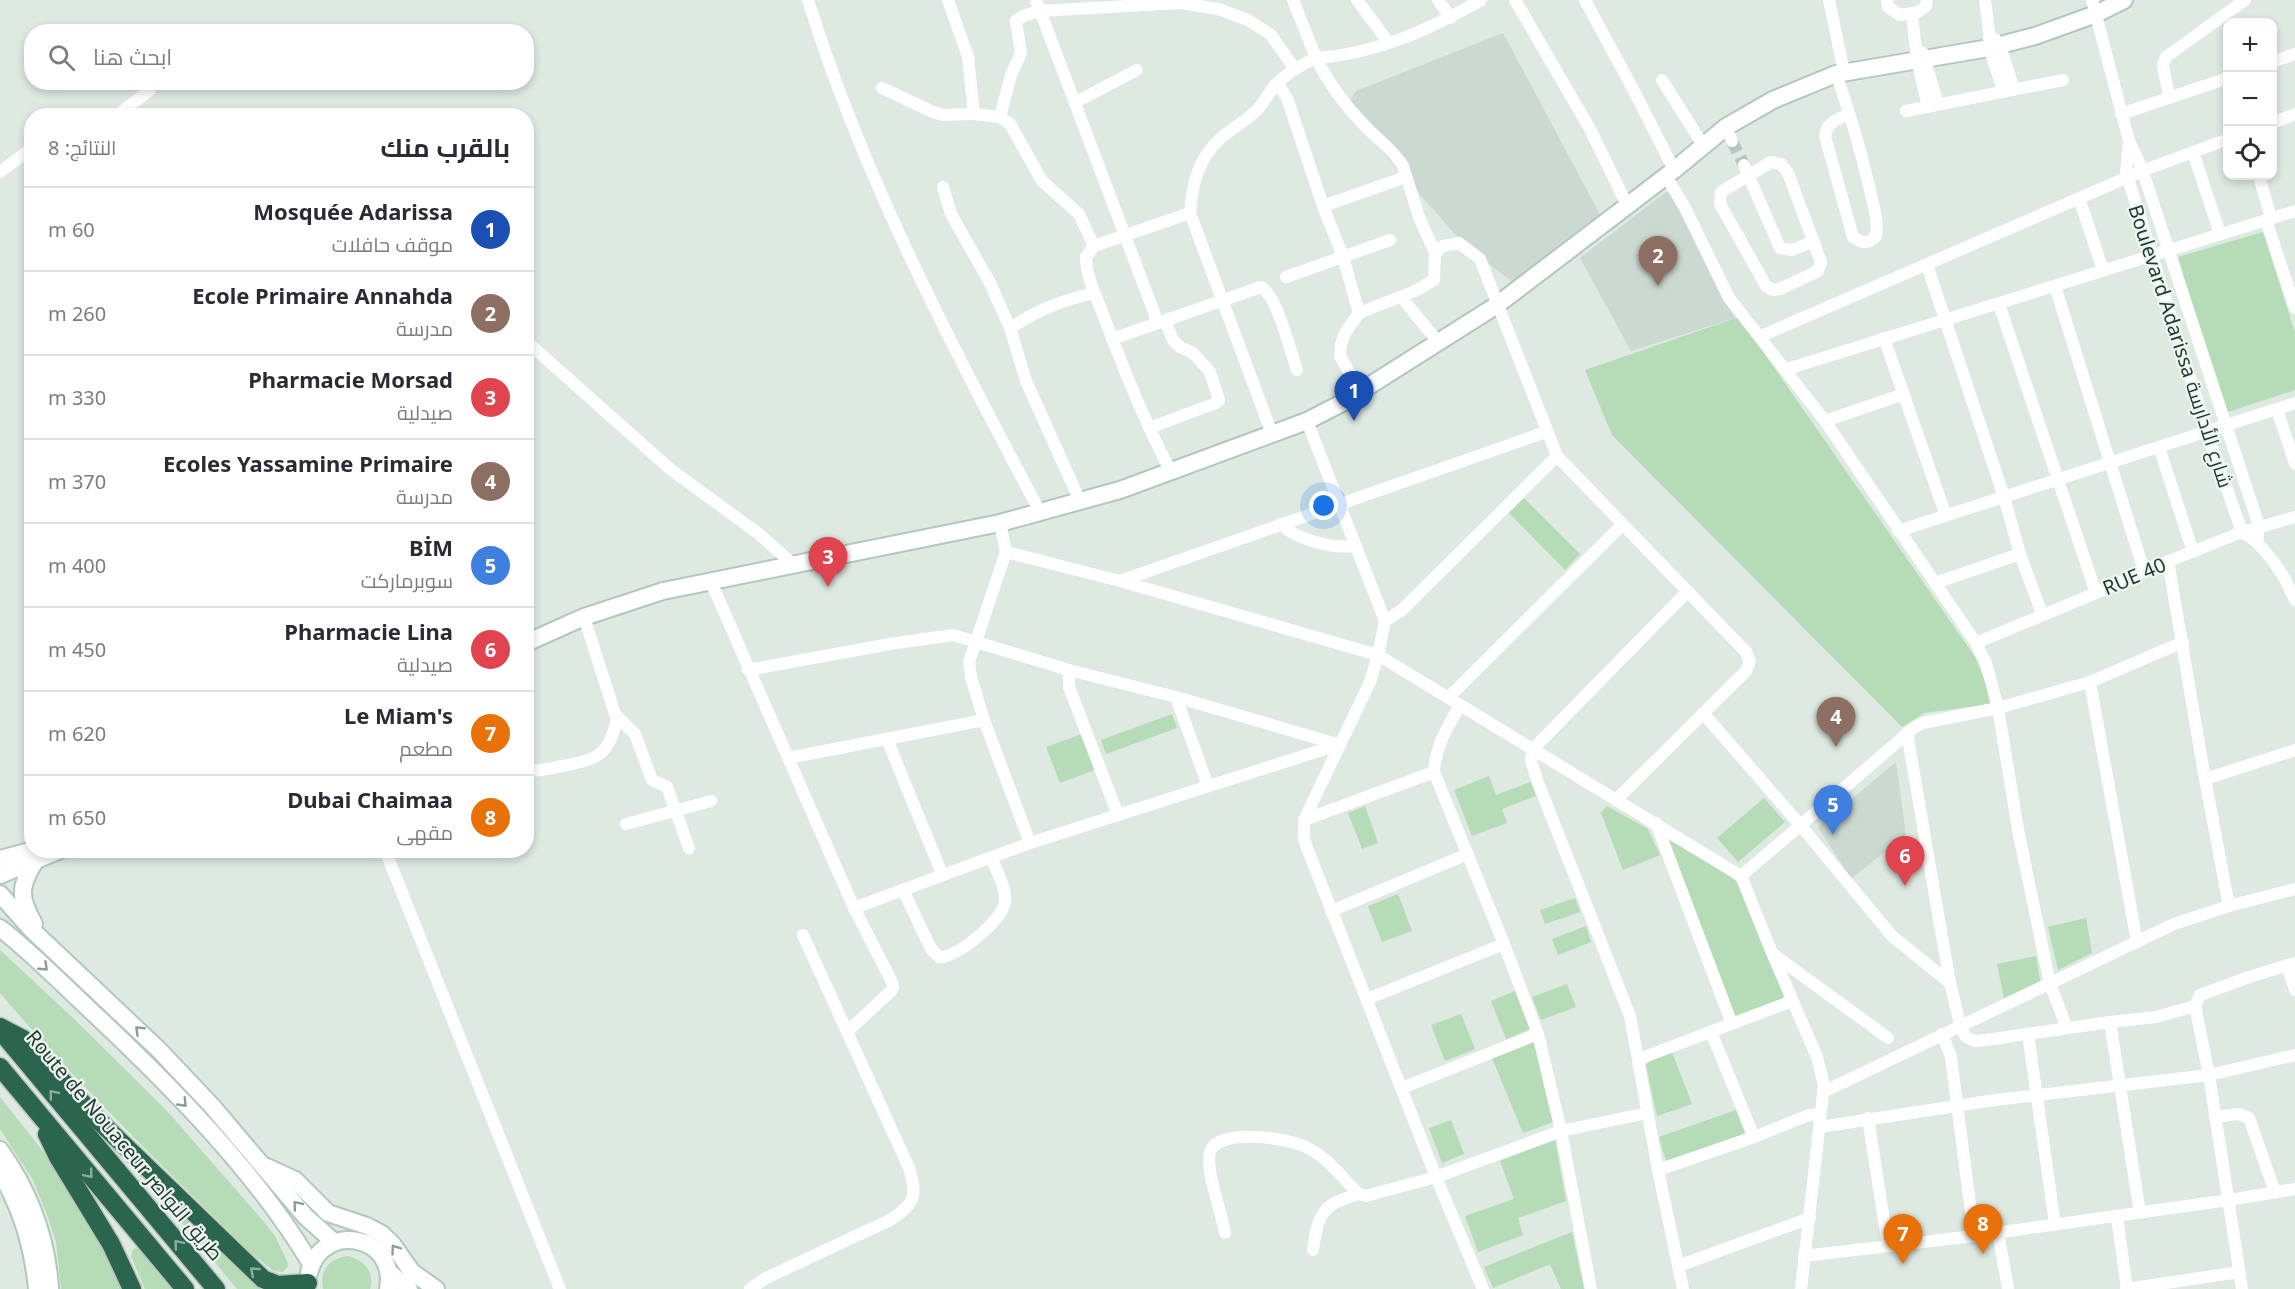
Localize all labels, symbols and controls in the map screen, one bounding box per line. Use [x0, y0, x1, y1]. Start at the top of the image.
map controls [2223, 18, 2277, 180]
button: + [2223, 18, 2277, 72]
search box [24, 24, 534, 90]
icon: search [45, 41, 78, 74]
text: ابحث هنا [93, 41, 172, 71]
button: − [2223, 72, 2277, 126]
button: locate [2223, 126, 2277, 180]
text: بالقرب منك [381, 129, 510, 165]
text: النتائج: 8 [48, 134, 116, 161]
text: Mosquée Adarissa [253, 196, 453, 226]
street label: Boulevard Adarissa شارع الأدارسة [2121, 201, 2240, 491]
text: 60 m [48, 216, 95, 243]
text: 1 [485, 216, 496, 243]
text: موقف حافلات [332, 231, 453, 258]
pin: 2 [1638, 236, 1678, 286]
text: Ecole Primaire Annahda [192, 280, 453, 310]
text: 260 m [48, 300, 106, 327]
text: 2 [485, 300, 496, 327]
text: مدرسة [396, 315, 453, 342]
text: Pharmacie Morsad [248, 364, 453, 394]
pin: 1 [1334, 372, 1374, 421]
text: 330 m [48, 384, 106, 411]
text: 3 [485, 384, 496, 411]
text: صيدلية [397, 399, 453, 426]
text: Ecoles Yassamine Primaire [163, 448, 453, 478]
text: 370 m [48, 468, 106, 495]
text: 4 [485, 468, 496, 495]
text: مدرسة [396, 483, 453, 510]
your location [1309, 491, 1338, 520]
text: BİM [409, 532, 453, 562]
pin: 3 [808, 538, 848, 587]
street label: RUE 40 [2098, 551, 2170, 601]
text: 400 m [48, 552, 106, 579]
text: 5 [485, 552, 496, 579]
text: سوبرماركت [361, 567, 453, 594]
text: Pharmacie Lina [284, 616, 453, 646]
text: 450 m [48, 636, 106, 663]
text: 6 [485, 636, 496, 663]
text: صيدلية [397, 651, 453, 678]
pin: 4 [1816, 698, 1856, 747]
text: Le Miam's [344, 700, 453, 730]
text: 620 m [48, 720, 106, 747]
text: 7 [485, 720, 496, 747]
text: مطعم [399, 735, 453, 762]
text: Dubai Chaimaa [287, 784, 453, 814]
pin: 5 [1814, 786, 1852, 835]
text: 650 m [48, 804, 106, 831]
text: 8 [485, 804, 496, 831]
text: مقهى [397, 819, 453, 846]
pin: 6 [1886, 836, 1924, 886]
one-way arrow [37, 960, 47, 971]
street label: Route de Nouaceur طريق النواصر [20, 1024, 230, 1266]
one-way arrow [135, 1026, 146, 1037]
one-way arrow [50, 1090, 61, 1101]
one-way arrow [176, 1097, 187, 1107]
one-way arrow [81, 1167, 92, 1178]
one-way arrow [293, 1201, 304, 1212]
pin: 8 [1964, 1204, 2002, 1254]
pin: 7 [1884, 1214, 1922, 1264]
one-way arrow [175, 1240, 186, 1251]
one-way arrow [391, 1244, 402, 1255]
one-way arrow [250, 1267, 261, 1278]

